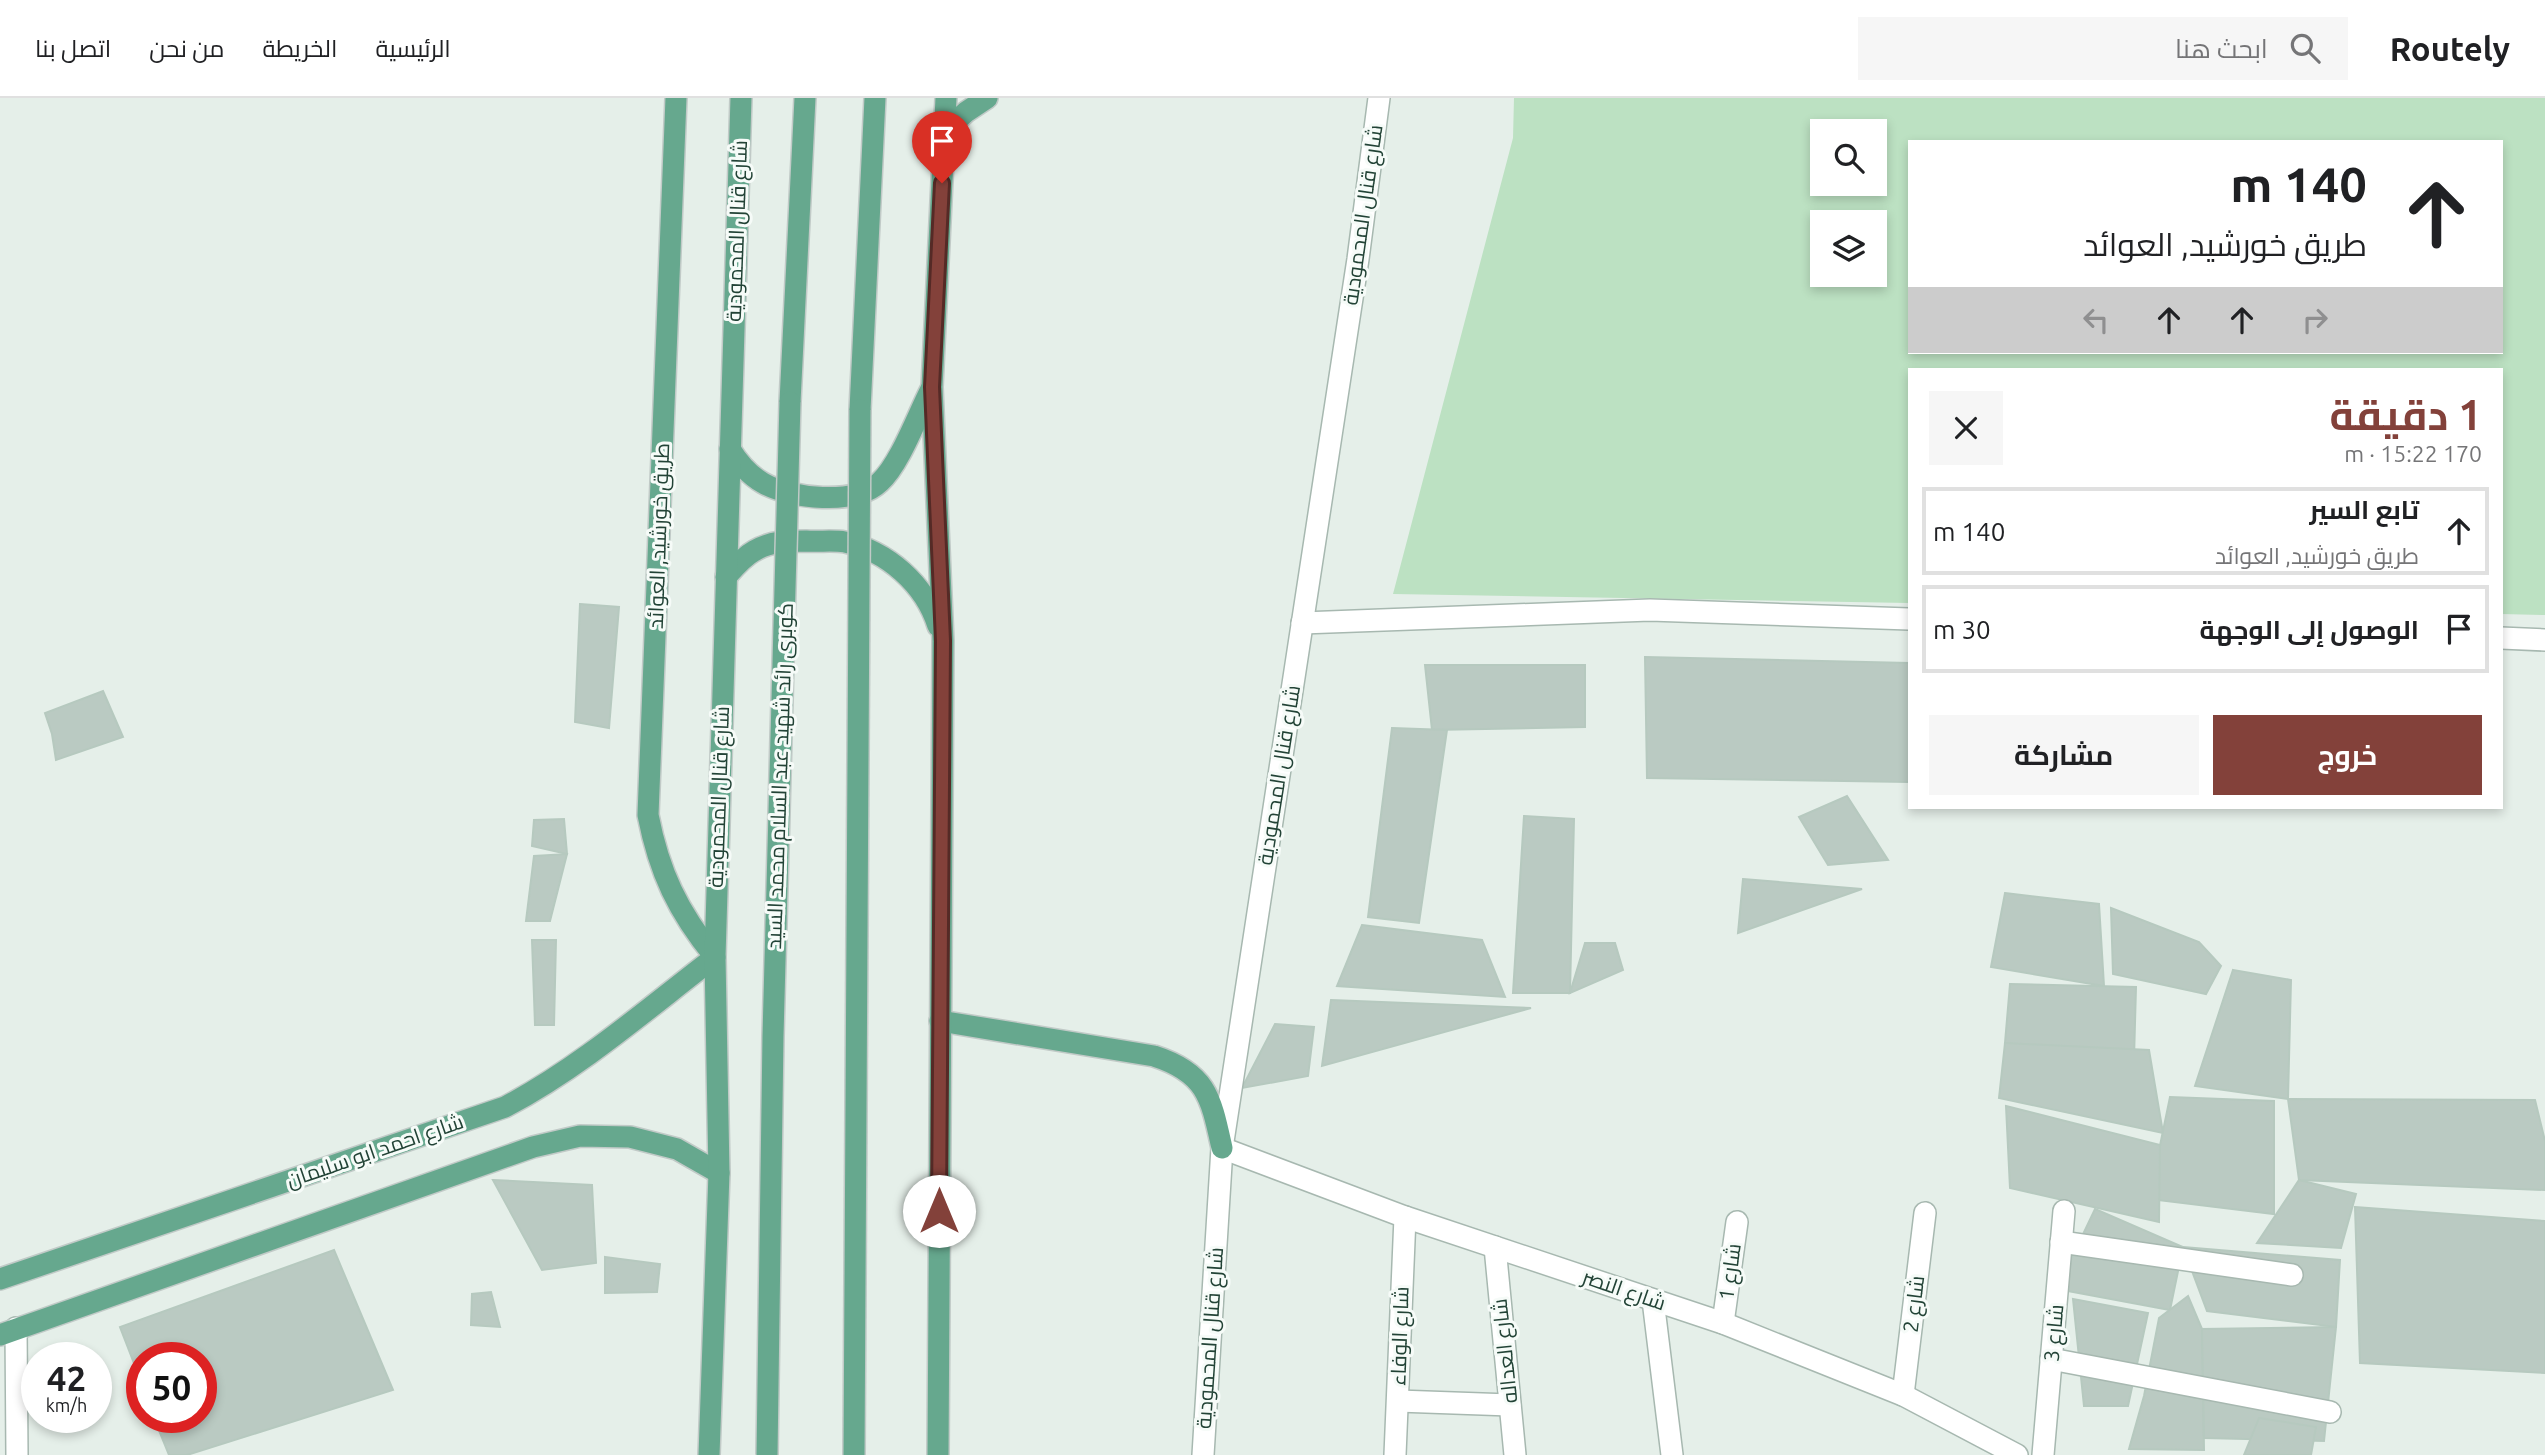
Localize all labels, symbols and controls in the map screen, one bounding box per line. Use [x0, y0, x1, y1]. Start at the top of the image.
search box [1858, 17, 2348, 80]
icon: search [2286, 29, 2324, 67]
text: Routely [2390, 30, 2510, 67]
text: ابحث هنا [2175, 34, 2268, 63]
text: اتصل بنا [35, 35, 111, 62]
text: من نحن [149, 35, 225, 62]
text: الخريطة [263, 35, 337, 62]
text: الرئيسية [375, 35, 451, 62]
pin [912, 111, 972, 183]
map controls [1810, 119, 1887, 287]
button: search [1810, 119, 1887, 196]
icon: arrive [923, 122, 961, 160]
street label: شارع قنال المحمودية [1337, 123, 1390, 307]
street label: شارع قنال المحمودية [721, 140, 754, 322]
text: 140 m [2230, 156, 2367, 211]
icon: ahead [2391, 168, 2482, 259]
button: layers [1810, 210, 1887, 287]
text: طريق خورشيد, العوائد [2083, 226, 2367, 262]
icon: left [2077, 301, 2115, 339]
icon: ahead [2150, 301, 2188, 339]
icon: ahead [2223, 301, 2261, 339]
icon: right [2296, 301, 2334, 339]
button: close [1929, 391, 2003, 465]
text: 1 دقيقة [2330, 391, 2482, 438]
text: 170 m · 15:22 [2344, 441, 2482, 466]
street label: طريق خورشيد, العوائد [643, 442, 675, 630]
text: تابع السير [2309, 495, 2419, 524]
icon: ahead [2440, 512, 2478, 550]
text: 140 m [1933, 517, 2005, 546]
text: طريق خورشيد, العوائد [2215, 543, 2419, 568]
street label: كوبرى رائد شهيد عبد السلام محمد السيد [761, 602, 800, 950]
icon: arrive [2440, 610, 2478, 648]
text: 30 m [1933, 615, 1991, 644]
text: الوصول إلى الوجهة [2200, 615, 2419, 644]
street label: شارع قنال المحمودية [1252, 683, 1307, 867]
street label: شارع قنال المحمودية [703, 706, 736, 888]
button: مشاركة [1929, 715, 2199, 795]
button: خروج [2213, 715, 2482, 795]
street label: شارع احمد ابو سليمان [283, 1109, 467, 1194]
position arrow [902, 1174, 976, 1248]
street label: شارع 1 [1713, 1242, 1748, 1302]
street label: شارع قنال المحمودية [1191, 1246, 1230, 1430]
street label: شارع النصر [1578, 1263, 1669, 1317]
street label: شارع 2 [1898, 1274, 1931, 1334]
street label: شارع الوفاء [1385, 1286, 1416, 1386]
street label: شارع العداله [1487, 1297, 1524, 1405]
street label: شارع 3 [2039, 1303, 2070, 1363]
speed limit sign: 50 [126, 1342, 217, 1433]
text: 42 [47, 1358, 86, 1398]
text: km/h [46, 1395, 87, 1415]

